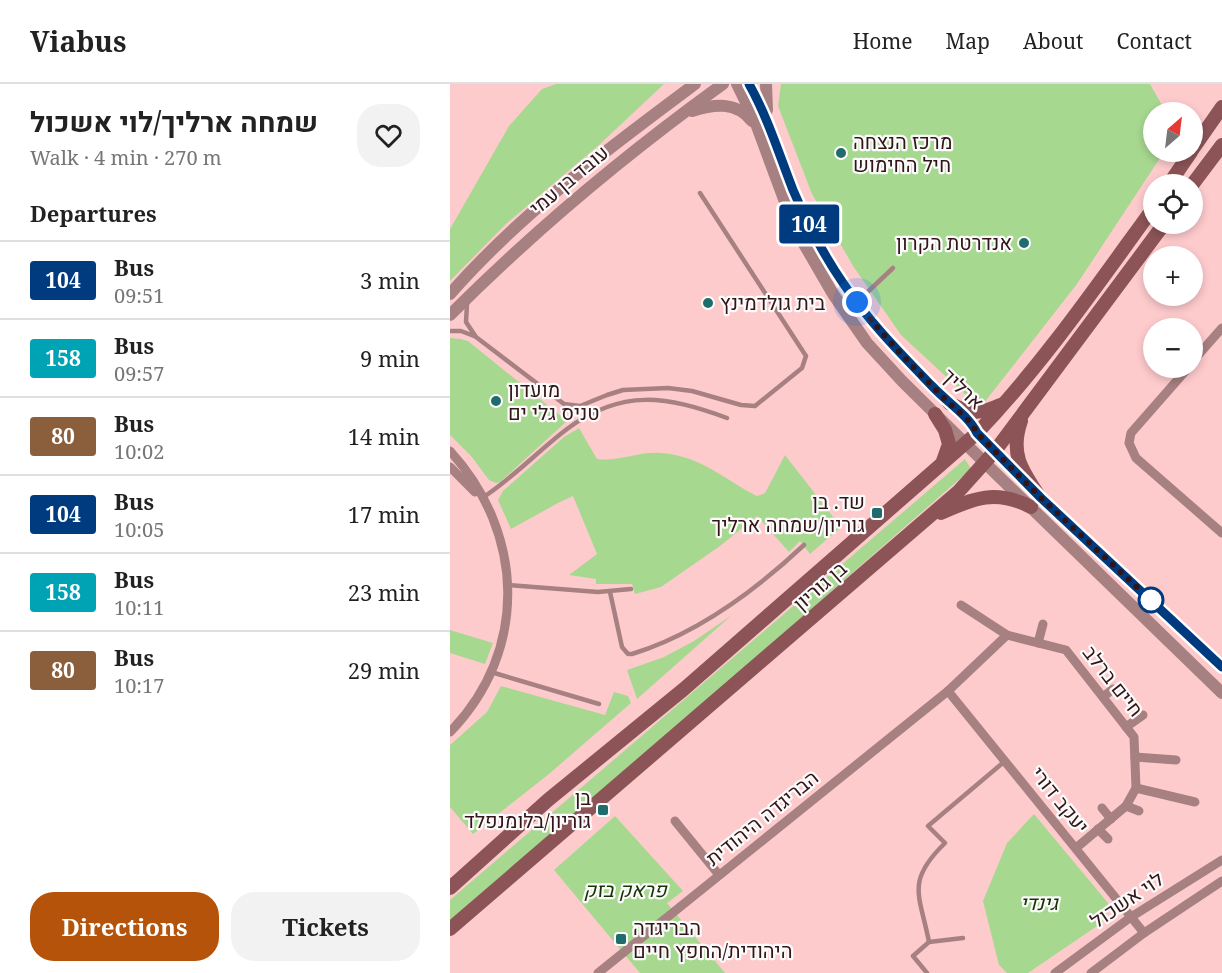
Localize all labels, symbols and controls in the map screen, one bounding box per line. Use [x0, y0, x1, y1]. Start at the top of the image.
text: Viabus [30, 22, 127, 60]
text: Home [853, 27, 913, 55]
text: Map [946, 27, 990, 55]
text: About [1023, 27, 1084, 55]
text: Contact [1117, 27, 1192, 55]
text: שמחה ארליך/לוי אשכול [30, 102, 318, 140]
north arrow [1143, 102, 1203, 162]
map controls [1143, 102, 1203, 378]
button: heart [357, 104, 420, 167]
place label: מרכז הנצחה חיל החימוש [853, 128, 952, 178]
street label: עובד בן עמי [523, 139, 614, 221]
text: Walk · 4 min · 270 m [30, 144, 222, 171]
marker: מרכז הנצחה חיל החימוש [834, 146, 848, 160]
button: locate [1143, 174, 1203, 234]
text: Departures [30, 198, 157, 228]
line badge: 104 [774, 204, 844, 244]
text: 104 [791, 210, 827, 238]
place label: אנדרטת הקרון [896, 229, 1012, 256]
marker: אנדרטת הקרון [1017, 236, 1031, 250]
button: + [1143, 246, 1203, 306]
text: Bus [114, 252, 154, 282]
text: 3 min [360, 265, 420, 295]
text: 104 [45, 266, 81, 294]
text: 09:51 [114, 282, 164, 309]
your location [842, 287, 872, 317]
place label: בית גולדמינץ [720, 289, 826, 316]
marker: בית גולדמינץ [701, 296, 715, 310]
button: − [1143, 318, 1203, 378]
text: Bus [114, 330, 154, 360]
text: 9 min [360, 343, 420, 373]
text: 158 [45, 344, 81, 372]
text: 09:57 [114, 360, 164, 387]
street label: ארליך [936, 362, 990, 415]
place label: מועדון טניס גלי ים [508, 376, 600, 426]
marker: מועדון טניס גלי ים [489, 394, 503, 408]
text: Bus [114, 408, 154, 438]
text: 14 min [348, 421, 420, 451]
text: 80 [51, 422, 75, 450]
text: 10:02 [114, 438, 164, 465]
text: Bus [114, 486, 154, 516]
place label: שד. בן גוריון/שמחה ארליך [712, 488, 865, 538]
text: 17 min [348, 499, 420, 529]
text: 104 [45, 500, 81, 528]
marker: שד. בן גוריון/שמחה ארליך [870, 506, 884, 520]
text: 10:05 [114, 516, 164, 543]
street label: בן גוריון [787, 555, 853, 616]
text: Bus [114, 564, 154, 594]
text: 23 min [348, 577, 420, 607]
text: 158 [45, 578, 81, 606]
unlabelled marker [1138, 587, 1164, 613]
text: 10:11 [114, 594, 164, 621]
street label: חיים ברלב [1077, 640, 1150, 722]
text: Bus [114, 642, 154, 672]
text: 29 min [348, 655, 420, 685]
text: 80 [51, 656, 75, 684]
text: 10:17 [114, 672, 164, 699]
street label: יעקב דורי [1025, 761, 1095, 838]
street label: הבריגדה היהודית [700, 764, 824, 871]
place label: בן גוריון/בלומנפלד [464, 784, 591, 834]
marker: בן גוריון/בלומנפלד [596, 803, 610, 817]
street label: לוי אשכול [1085, 865, 1169, 934]
park label: פראק בזק [584, 876, 668, 903]
park label: גינדי [1020, 889, 1059, 916]
button: Directions [30, 892, 219, 961]
button: Tickets [231, 892, 420, 961]
place label: הבריגדה היהודית/החפץ חיים [633, 914, 792, 964]
marker: הבריגדה היהודית/החפץ חיים [614, 932, 628, 946]

